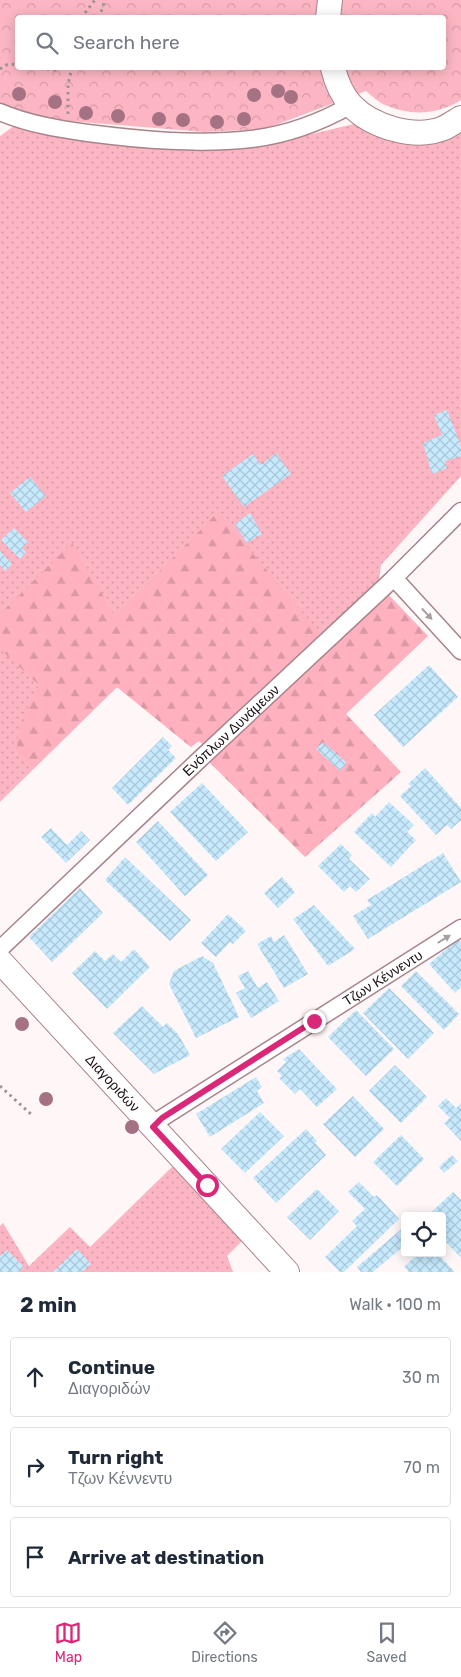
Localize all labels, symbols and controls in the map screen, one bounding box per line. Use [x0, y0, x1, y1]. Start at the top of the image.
search box [15, 15, 446, 70]
icon: search [33, 29, 61, 57]
text: Search here [73, 31, 180, 54]
one-way arrow [421, 608, 433, 620]
street label: Ενόπλων Δυνάμεων [179, 681, 283, 780]
one-way arrow [437, 934, 450, 944]
street label: Τζων Κέννεντυ [339, 946, 426, 1010]
route end [303, 1010, 326, 1033]
street label: Διαγοριδών [82, 1051, 143, 1115]
route start [196, 1174, 219, 1197]
map controls [401, 1212, 446, 1257]
button: locate [401, 1212, 446, 1257]
text: 2 min [20, 1292, 77, 1317]
text: Walk · 100 m [349, 1295, 441, 1314]
text: Continue [68, 1356, 155, 1379]
icon: ahead [21, 1363, 49, 1391]
text: 30 m [402, 1368, 440, 1387]
text: Διαγοριδών [68, 1379, 150, 1398]
text: Turn right [68, 1446, 163, 1469]
icon: right [21, 1453, 49, 1481]
text: 70 m [403, 1458, 440, 1477]
text: Τζων Κέννεντυ [68, 1469, 172, 1488]
icon: arrive [21, 1543, 49, 1571]
text: Arrive at destination [68, 1546, 264, 1569]
tab: Map [54, 1619, 82, 1666]
tab: Directions [191, 1619, 258, 1666]
tab: Saved [367, 1619, 407, 1666]

